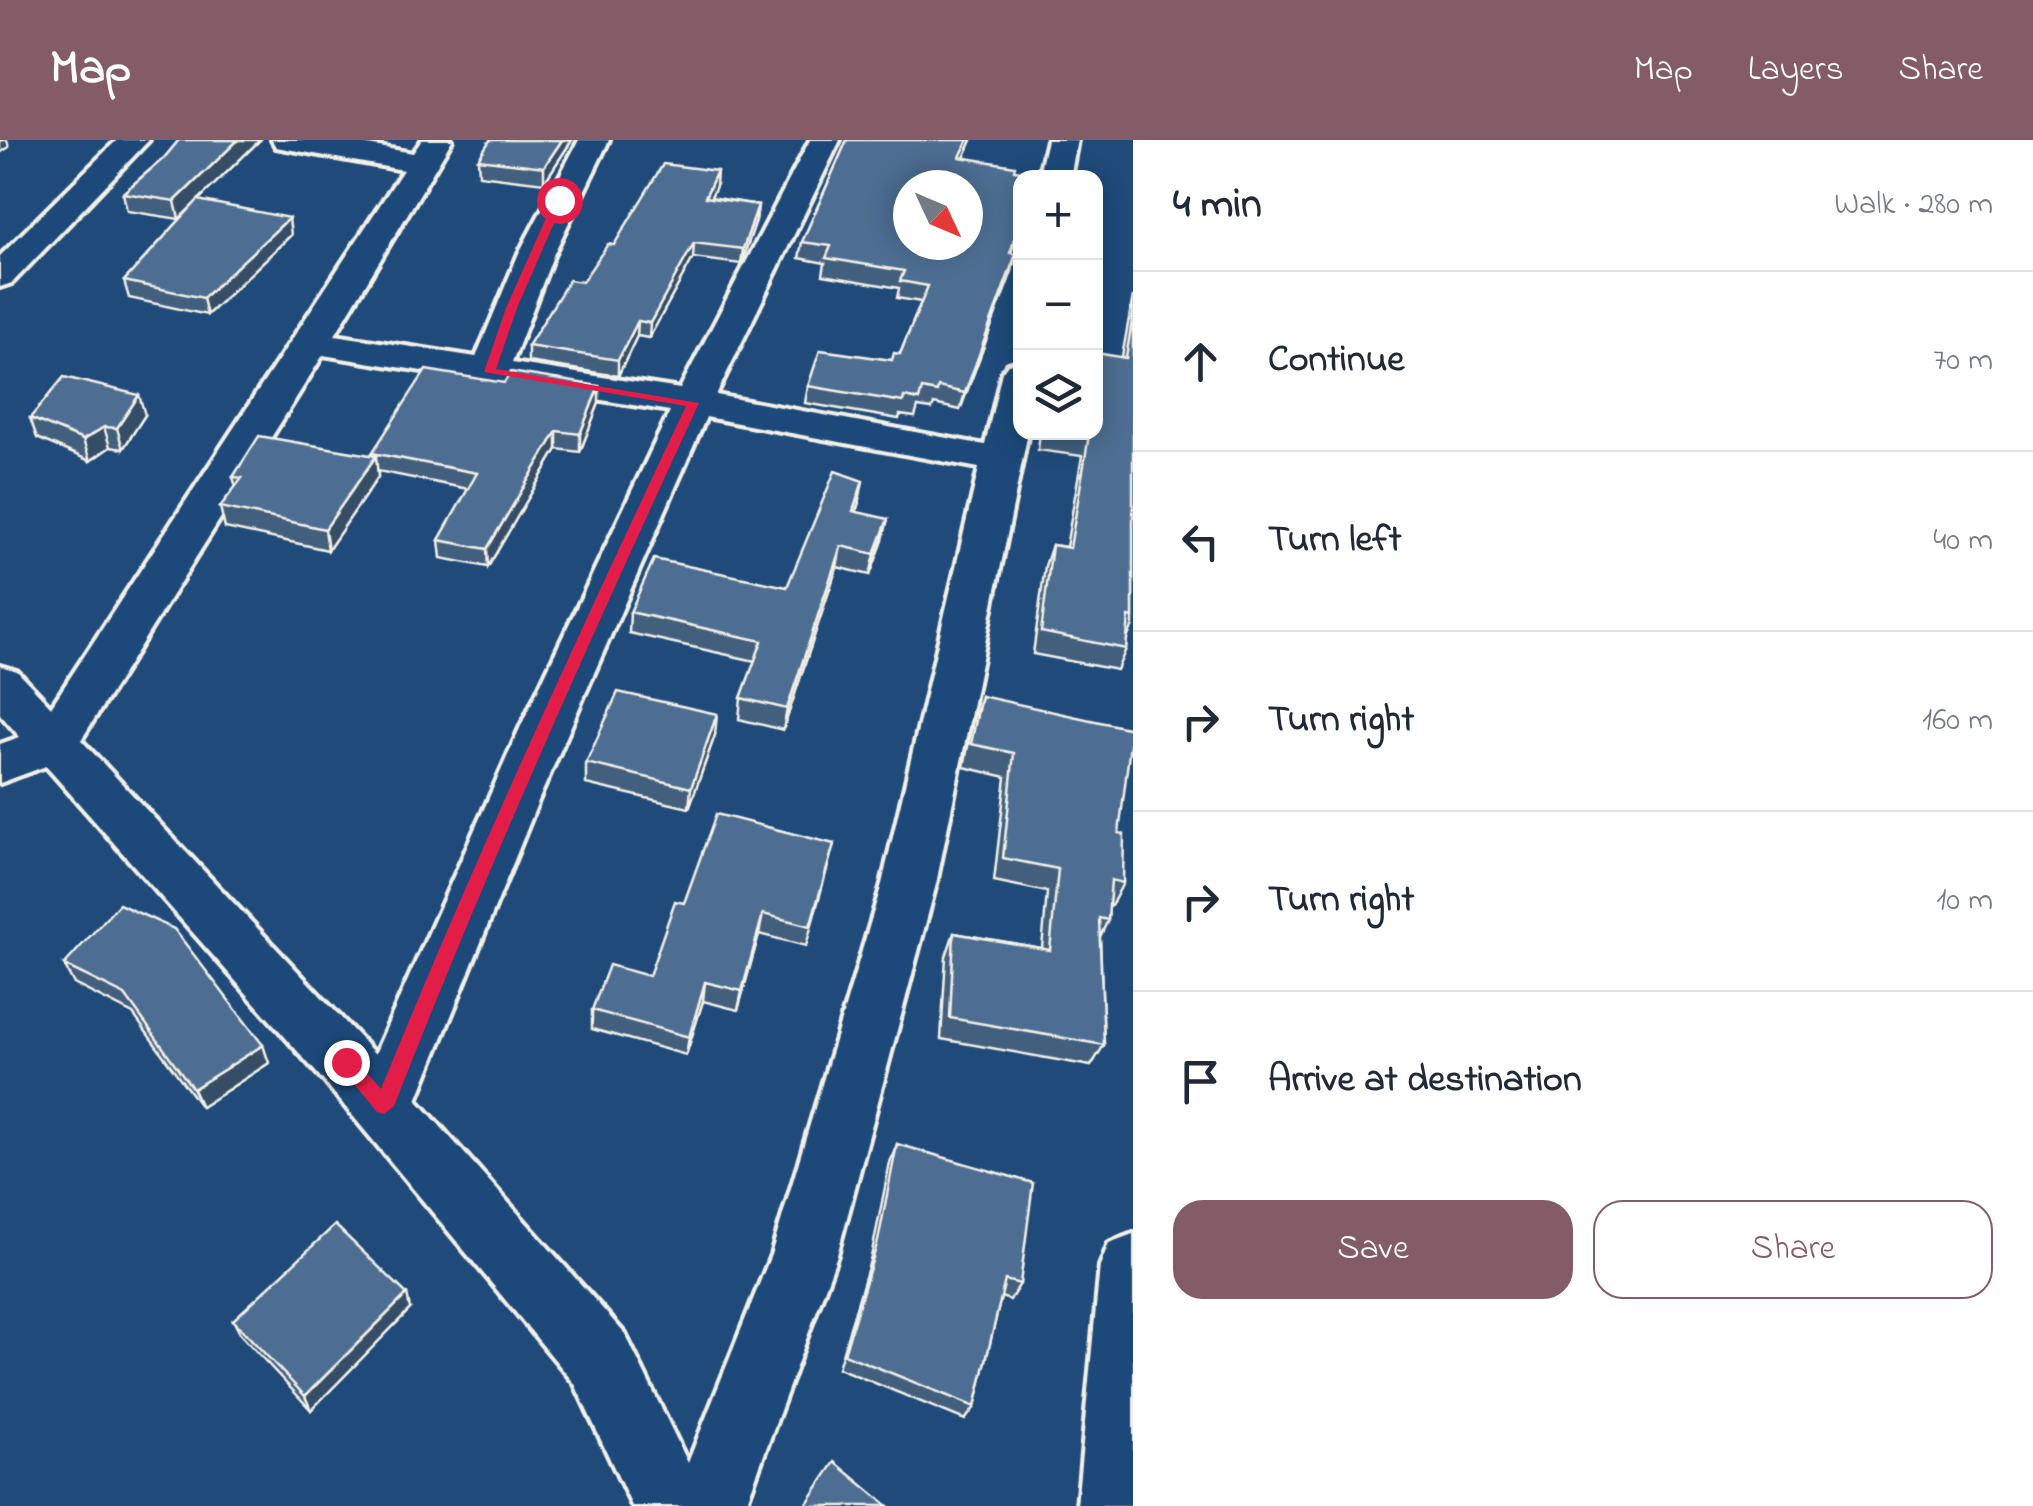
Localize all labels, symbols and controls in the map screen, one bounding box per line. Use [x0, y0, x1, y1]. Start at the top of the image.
text: Map [50, 35, 131, 105]
text: Map [1634, 45, 1693, 96]
text: Layers [1748, 45, 1843, 96]
text: Share [1898, 45, 1983, 96]
north arrow [893, 170, 983, 260]
map controls [1013, 170, 1103, 440]
button: + [1013, 170, 1103, 260]
text: 4 min [1173, 175, 1262, 236]
route start [537, 178, 583, 224]
text: Walk · 280 m [1834, 182, 1993, 229]
button: − [1013, 260, 1103, 350]
text: Continue [1268, 333, 1404, 389]
icon: ahead [1173, 334, 1228, 389]
text: 70 m [1933, 338, 1993, 385]
button: layers [1013, 350, 1103, 440]
text: Turn left [1268, 513, 1401, 569]
icon: left [1173, 514, 1228, 569]
text: 40 m [1933, 518, 1993, 565]
text: Turn right [1268, 693, 1414, 749]
icon: right [1173, 694, 1228, 749]
text: 160 m [1922, 698, 1993, 745]
text: Turn right [1268, 873, 1414, 929]
icon: right [1173, 874, 1228, 929]
text: 10 m [1936, 878, 1993, 925]
route end [324, 1040, 370, 1086]
text: Arrive at destination [1268, 1053, 1582, 1109]
icon: arrive [1173, 1054, 1228, 1109]
button: Save [1173, 1200, 1573, 1299]
button: Share [1593, 1200, 1993, 1299]

